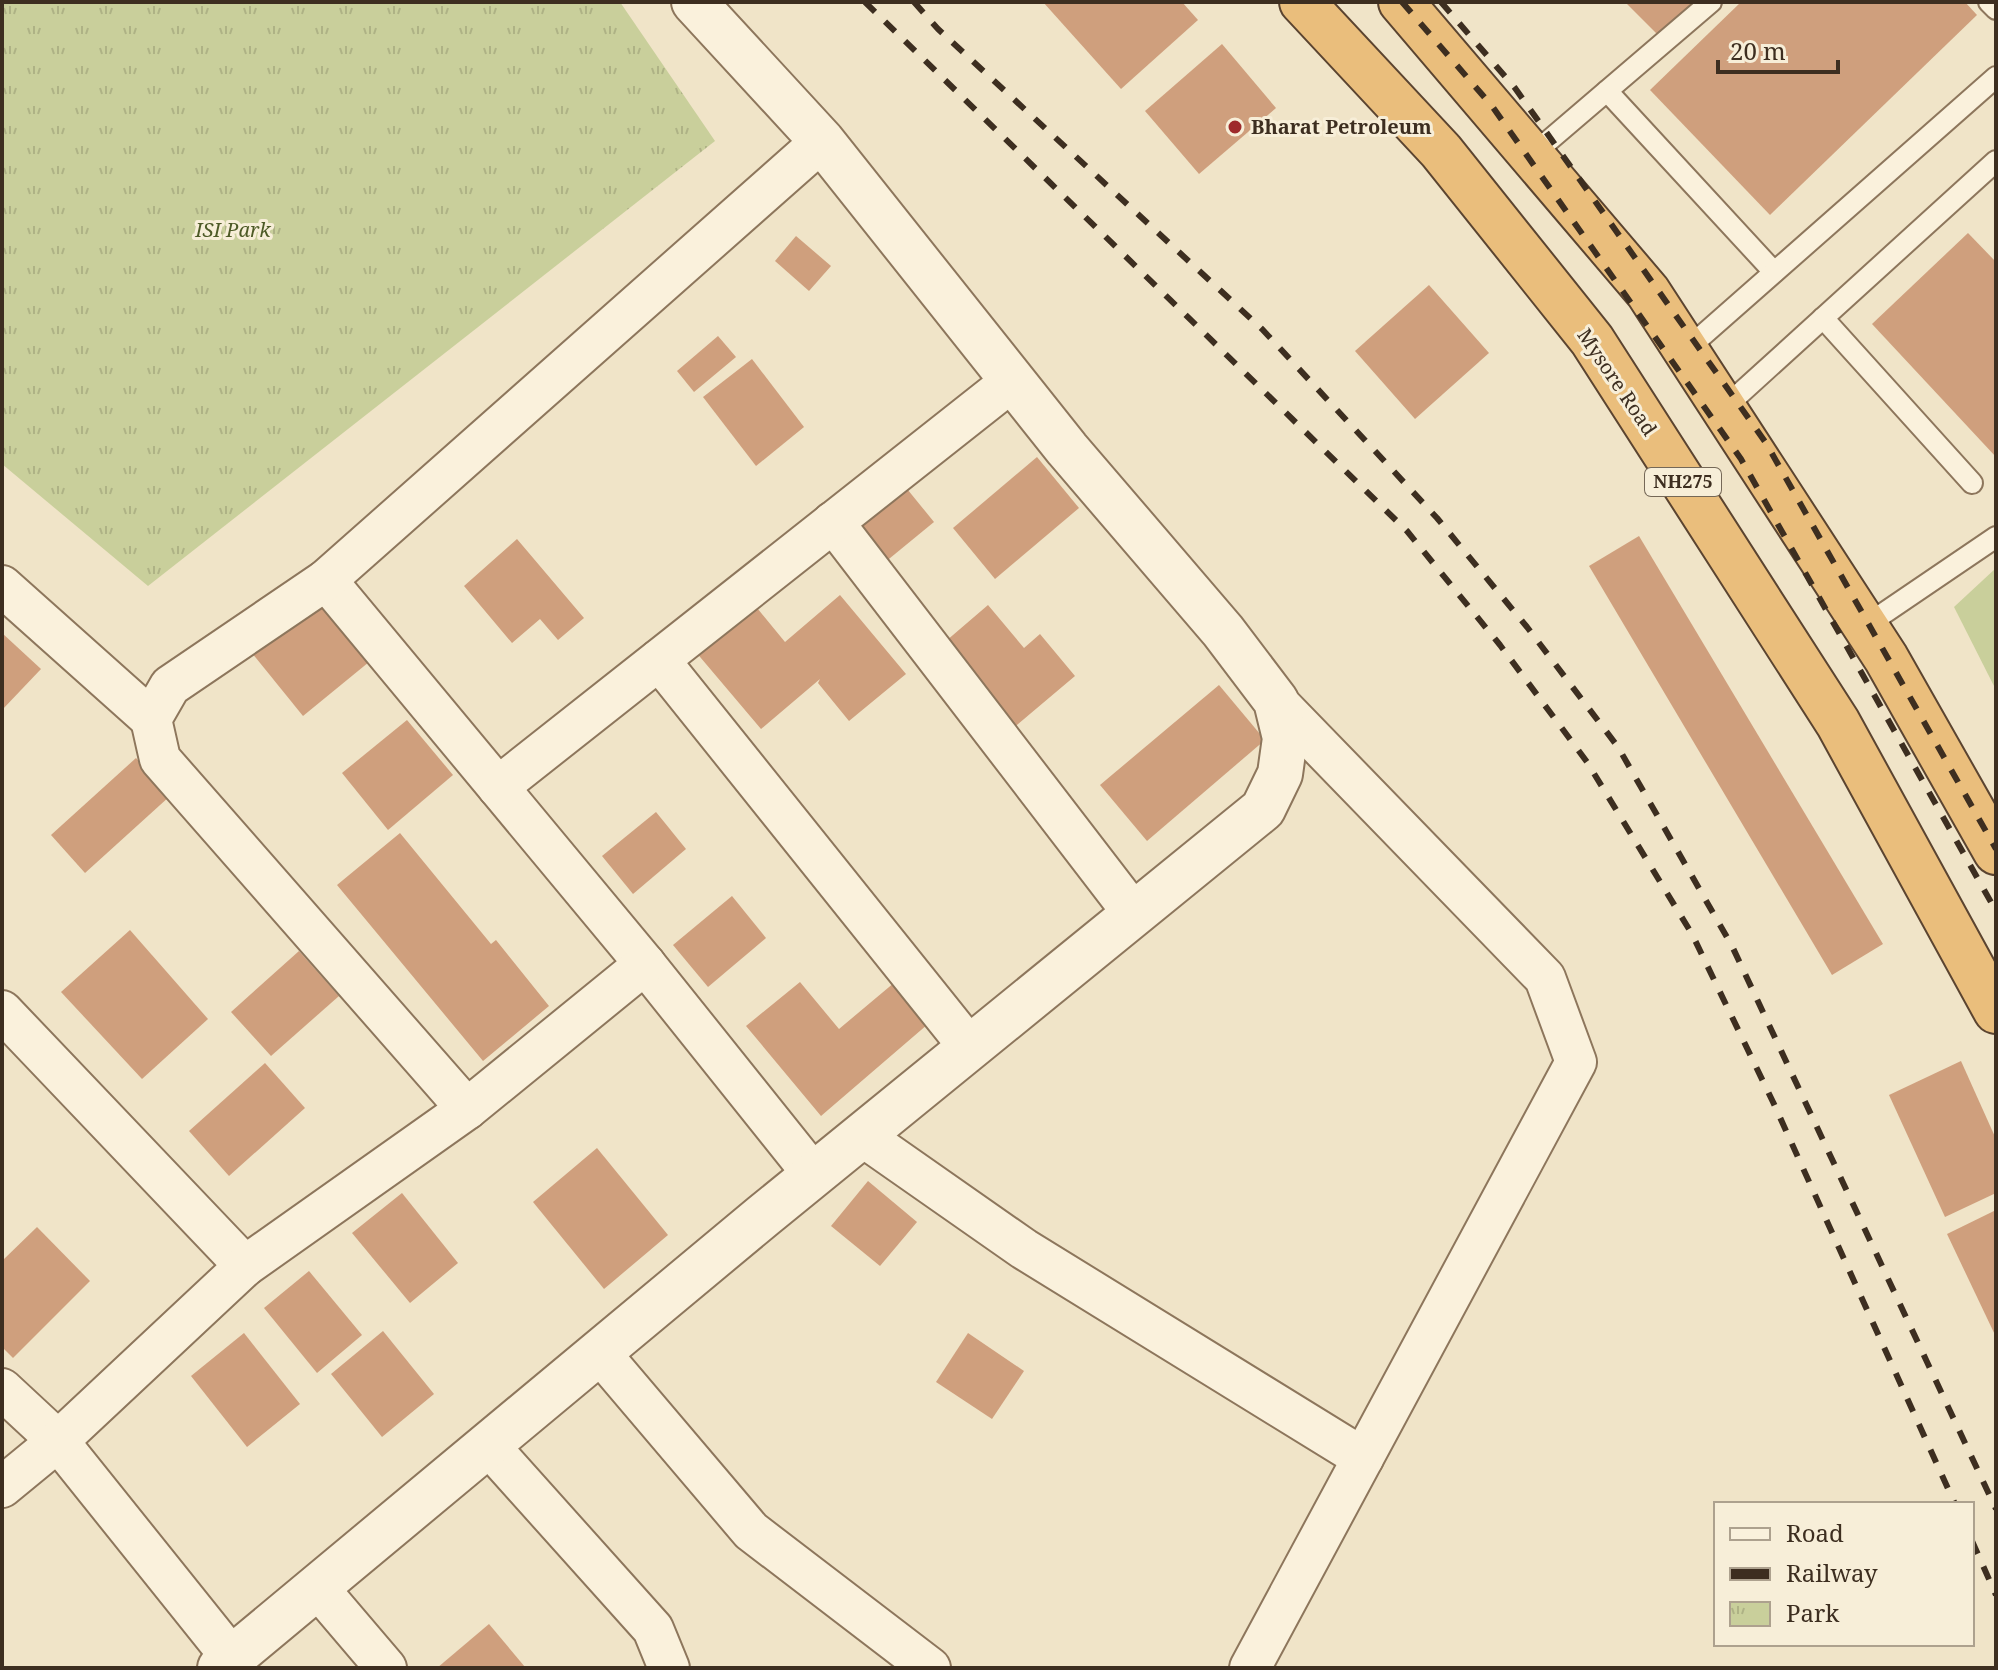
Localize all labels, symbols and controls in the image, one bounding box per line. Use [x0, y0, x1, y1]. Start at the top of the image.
scale bar [1718, 24, 1838, 74]
text: 20 m [1730, 34, 1786, 67]
place label: Bharat Petroleum [1251, 113, 1432, 140]
marker: Bharat Petroleum [1226, 118, 1244, 136]
park label: ISI Park [194, 216, 271, 243]
street label: Mysore Road [1572, 323, 1663, 441]
road number: NH275 [1645, 468, 1721, 496]
legend [1714, 1502, 1974, 1646]
text: Road [1786, 1516, 1844, 1549]
text: Railway [1786, 1556, 1878, 1589]
text: Park [1786, 1596, 1840, 1629]

